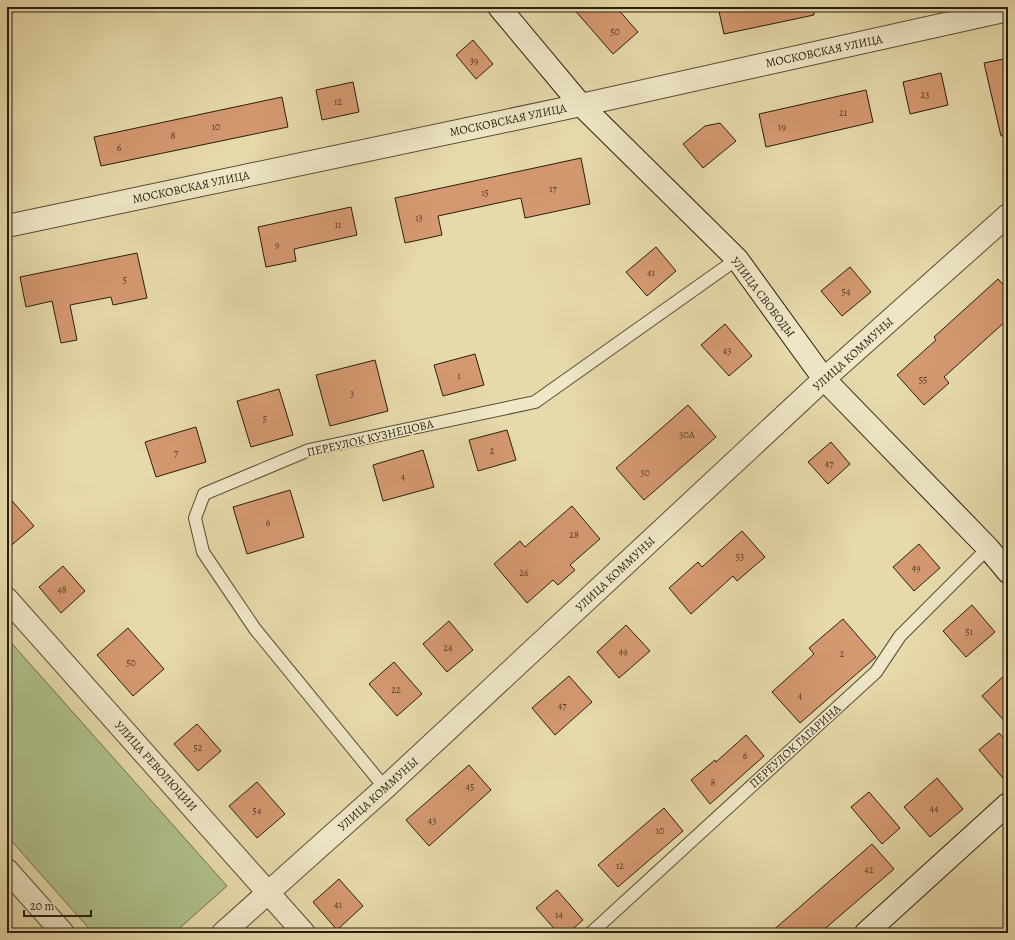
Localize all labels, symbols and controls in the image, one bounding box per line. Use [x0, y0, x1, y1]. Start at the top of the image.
house number: 50 [610, 25, 620, 38]
street label: МОСКОВСКАЯ УЛИЦА [764, 31, 885, 71]
house number: 39 [470, 54, 479, 67]
house number: 23 [921, 88, 929, 101]
house number: 12 [334, 95, 342, 108]
street label: МОСКОВСКАЯ УЛИЦА [448, 100, 569, 140]
house number: 21 [839, 106, 848, 119]
house number: 10 [212, 120, 220, 133]
house number: 19 [778, 120, 786, 133]
house number: 8 [171, 129, 176, 142]
house number: 6 [117, 141, 122, 154]
street label: МОСКОВСКАЯ УЛИЦА [131, 167, 252, 207]
house number: 17 [549, 182, 558, 195]
house number: 15 [481, 186, 489, 199]
house number: 13 [415, 211, 423, 224]
house number: 11 [335, 218, 342, 231]
house number: 9 [275, 238, 280, 251]
street label: УЛИЦА СВОБОДЫ [727, 253, 799, 341]
house number: 41 [647, 266, 656, 279]
house number: 5 [123, 273, 127, 286]
house number: 54 [842, 285, 851, 298]
street label: УЛИЦА КОММУНЫ [809, 313, 897, 395]
house number: 43 [723, 344, 731, 357]
house number: 1 [457, 369, 461, 382]
house number: 55 [919, 373, 927, 386]
house number: 3 [350, 387, 354, 400]
house number: 5 [263, 412, 267, 425]
street label: ПЕРЕУЛОК КУЗНЕЦОВА [305, 415, 436, 460]
house number: 30А [679, 428, 695, 441]
house number: 2 [490, 444, 495, 457]
house number: 7 [174, 446, 179, 459]
house number: 47 [825, 457, 834, 470]
house number: 30 [640, 466, 650, 479]
house number: 4 [401, 470, 406, 483]
house number: 6 [266, 516, 271, 529]
house number: 28 [569, 528, 579, 541]
street label: УЛИЦА КОММУНЫ [572, 533, 658, 615]
house number: 53 [736, 550, 744, 563]
house number: 49 [911, 561, 921, 574]
house number: 26 [519, 566, 529, 579]
house number: 48 [57, 583, 67, 596]
house number: 51 [965, 625, 973, 638]
house number: 24 [443, 641, 453, 654]
house number: 49 [618, 645, 628, 658]
house number: 2 [840, 647, 845, 660]
house number: 50 [126, 656, 136, 669]
house number: 22 [391, 683, 401, 696]
house number: 4 [798, 689, 803, 702]
house number: 47 [558, 699, 567, 712]
street label: ПЕРЕУЛОК ГАГАРИНА [746, 700, 845, 791]
street label: УЛИЦА РЕВОЛЮЦИИ [111, 717, 201, 815]
house number: 52 [193, 741, 203, 754]
house number: 6 [743, 749, 748, 762]
street label: УЛИЦА КОММУНЫ [334, 753, 422, 835]
house number: 8 [711, 776, 716, 789]
house number: 45 [466, 780, 474, 793]
house number: 44 [929, 802, 939, 815]
house number: 54 [253, 804, 262, 817]
house number: 43 [428, 814, 436, 827]
house number: 10 [656, 824, 664, 837]
house number: 12 [616, 859, 624, 872]
house number: 42 [864, 863, 874, 876]
scale bar [24, 892, 91, 918]
text: 20 m [30, 898, 54, 914]
house number: 41 [334, 898, 343, 911]
house number: 14 [555, 908, 563, 921]

